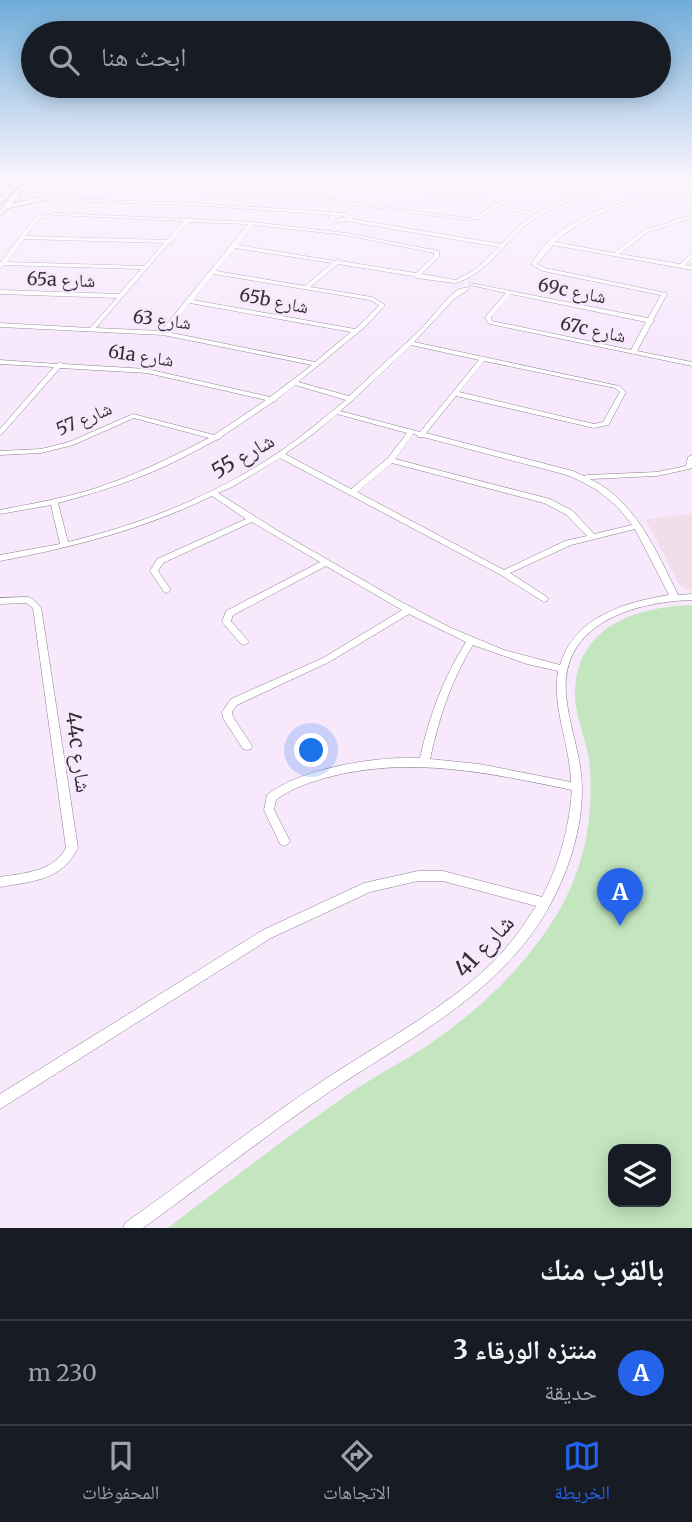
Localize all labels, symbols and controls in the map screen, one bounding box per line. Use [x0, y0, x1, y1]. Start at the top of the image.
search box [21, 21, 671, 98]
text: ابحث هنا [101, 40, 186, 73]
icon: search [45, 41, 83, 79]
street label: 65a شارع [26, 267, 96, 292]
street label: 69c شارع [536, 273, 608, 308]
street label: 65b شارع [238, 283, 311, 318]
street label: شارع 63 [132, 305, 193, 334]
street label: 67c شارع [558, 311, 628, 348]
street label: 61a شارع [107, 340, 175, 371]
street label: شارع 57 [52, 397, 115, 441]
street label: شارع 55 [206, 427, 279, 484]
street label: 44c شارع [59, 710, 98, 794]
your location [294, 733, 328, 767]
pin: A [597, 868, 643, 926]
street label: شارع 41 [447, 908, 521, 984]
map controls [608, 1144, 671, 1207]
button: layers [608, 1144, 671, 1207]
text: بالقرب منك [540, 1250, 664, 1288]
text: منتزه الورقاء 3 [453, 1333, 597, 1366]
text: 230 m [28, 1358, 97, 1387]
text: A [633, 1358, 649, 1387]
text: حديقة [544, 1377, 597, 1406]
tab: المحفوظات [82, 1437, 159, 1511]
tab: الاتجاهات [323, 1437, 390, 1511]
tab: الخريطة [554, 1437, 610, 1511]

